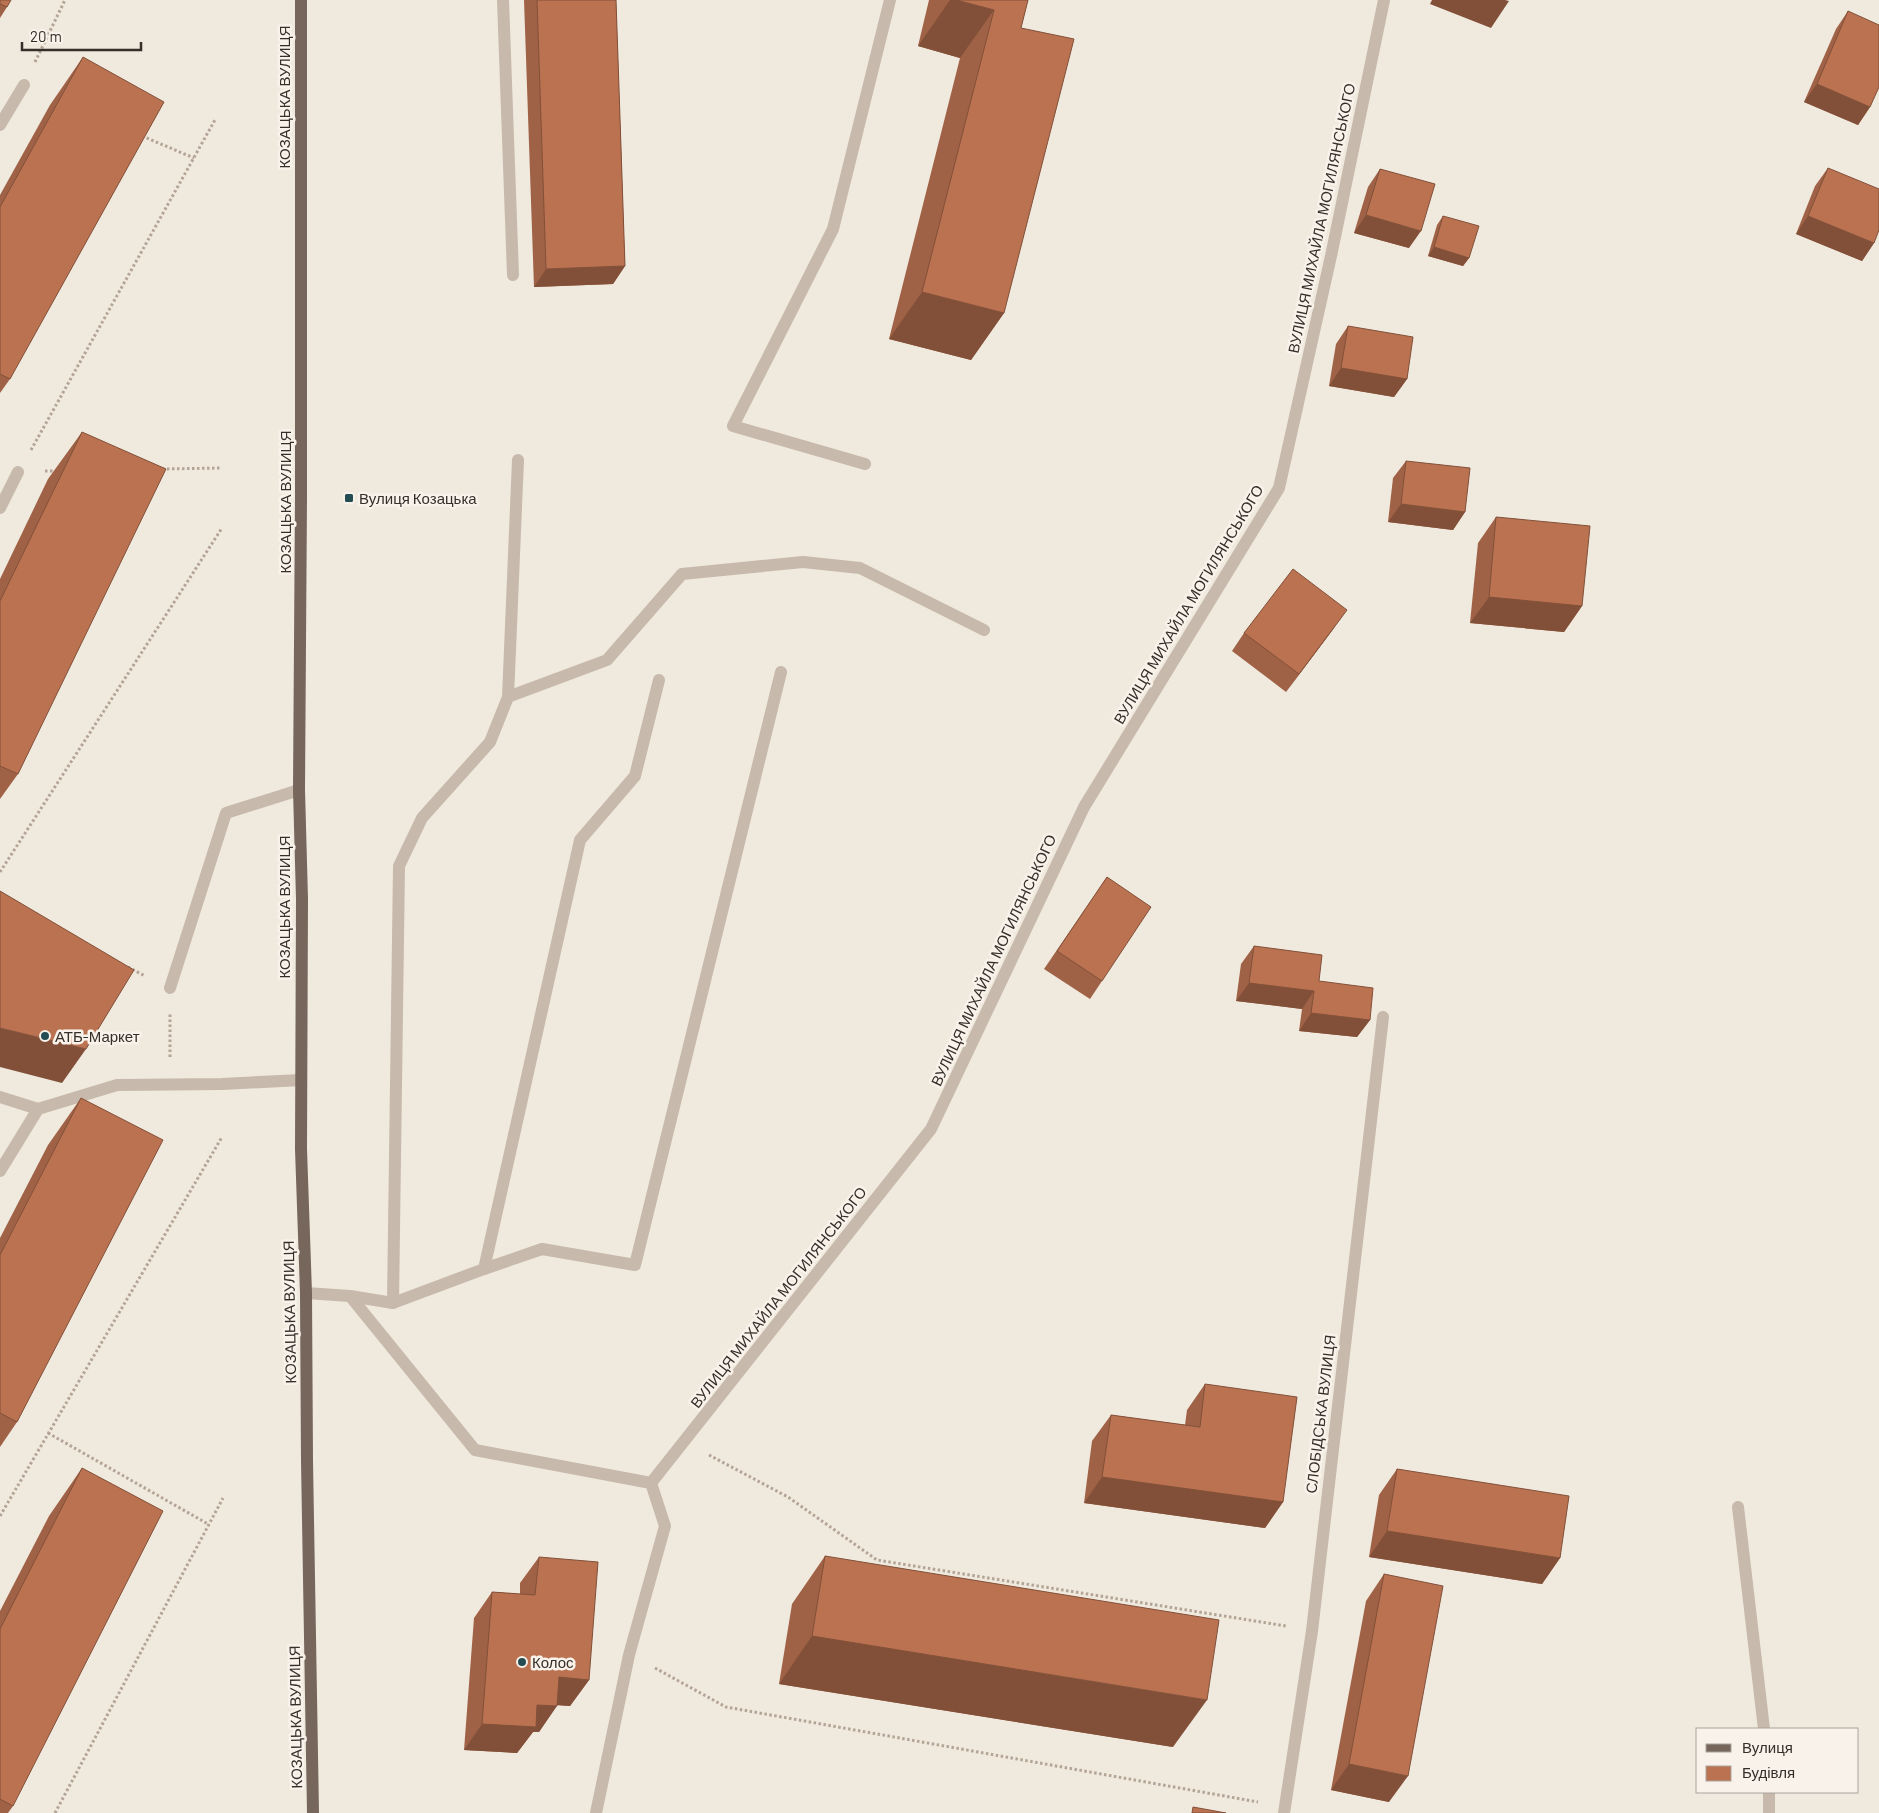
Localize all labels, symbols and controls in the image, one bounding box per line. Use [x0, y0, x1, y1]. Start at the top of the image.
scale bar [22, 20, 141, 52]
street label: КОЗАЦЬКА ВУЛИЦЯ [275, 25, 293, 169]
text: 20 m [30, 27, 62, 45]
street label: ВУЛИЦЯ МИХАЙЛА МОГИЛЯНСЬКОГО [1284, 81, 1358, 355]
street label: КОЗАЦЬКА ВУЛИЦЯ [276, 430, 294, 574]
street label: ВУЛИЦЯ МИХАЙЛА МОГИЛЯНСЬКОГО [1109, 481, 1267, 727]
place label: Вулиця Козацька [359, 489, 477, 507]
marker: Вулиця Козацька [343, 492, 355, 504]
street label: ВУЛИЦЯ МИХАЙЛА МОГИЛЯНСЬКОГО [927, 831, 1059, 1089]
street label: КОЗАЦЬКА ВУЛИЦЯ [275, 835, 293, 979]
place label: АТБ-Маркет [55, 1027, 140, 1045]
marker: АТБ-Маркет [39, 1030, 51, 1042]
street label: ВУЛИЦЯ МИХАЙЛА МОГИЛЯНСЬКОГО [686, 1183, 870, 1411]
street label: КОЗАЦЬКА ВУЛИЦЯ [279, 1240, 299, 1384]
street label: СЛОБІДСЬКА ВУЛИЦЯ [1301, 1334, 1339, 1494]
street label: КОЗАЦЬКА ВУЛИЦЯ [285, 1645, 305, 1789]
place label: Колос [532, 1653, 574, 1671]
marker: Колос [516, 1656, 528, 1668]
legend [1696, 1728, 1859, 1793]
text: Вулиця [1742, 1738, 1793, 1756]
text: Будівля [1742, 1763, 1795, 1781]

